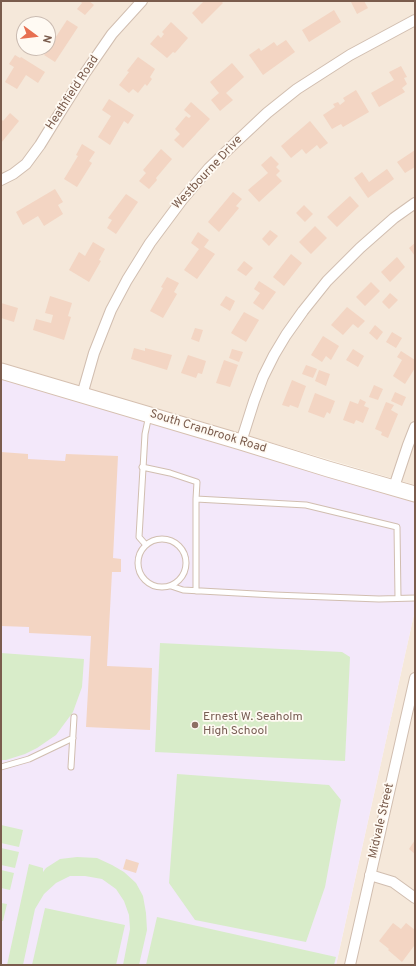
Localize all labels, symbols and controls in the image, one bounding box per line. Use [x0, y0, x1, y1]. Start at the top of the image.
north arrow [16, 16, 56, 56]
text: N [39, 33, 54, 44]
street label: Heathfield Road [44, 53, 102, 133]
street label: Westbourne Drive [170, 133, 246, 213]
street label: South Cranbrook Road [148, 407, 268, 457]
place label: Ernest W. Seaholm High School [203, 711, 303, 739]
marker: Ernest W. Seaholm High School [190, 720, 200, 730]
street label: Midvale Street [366, 782, 398, 860]

